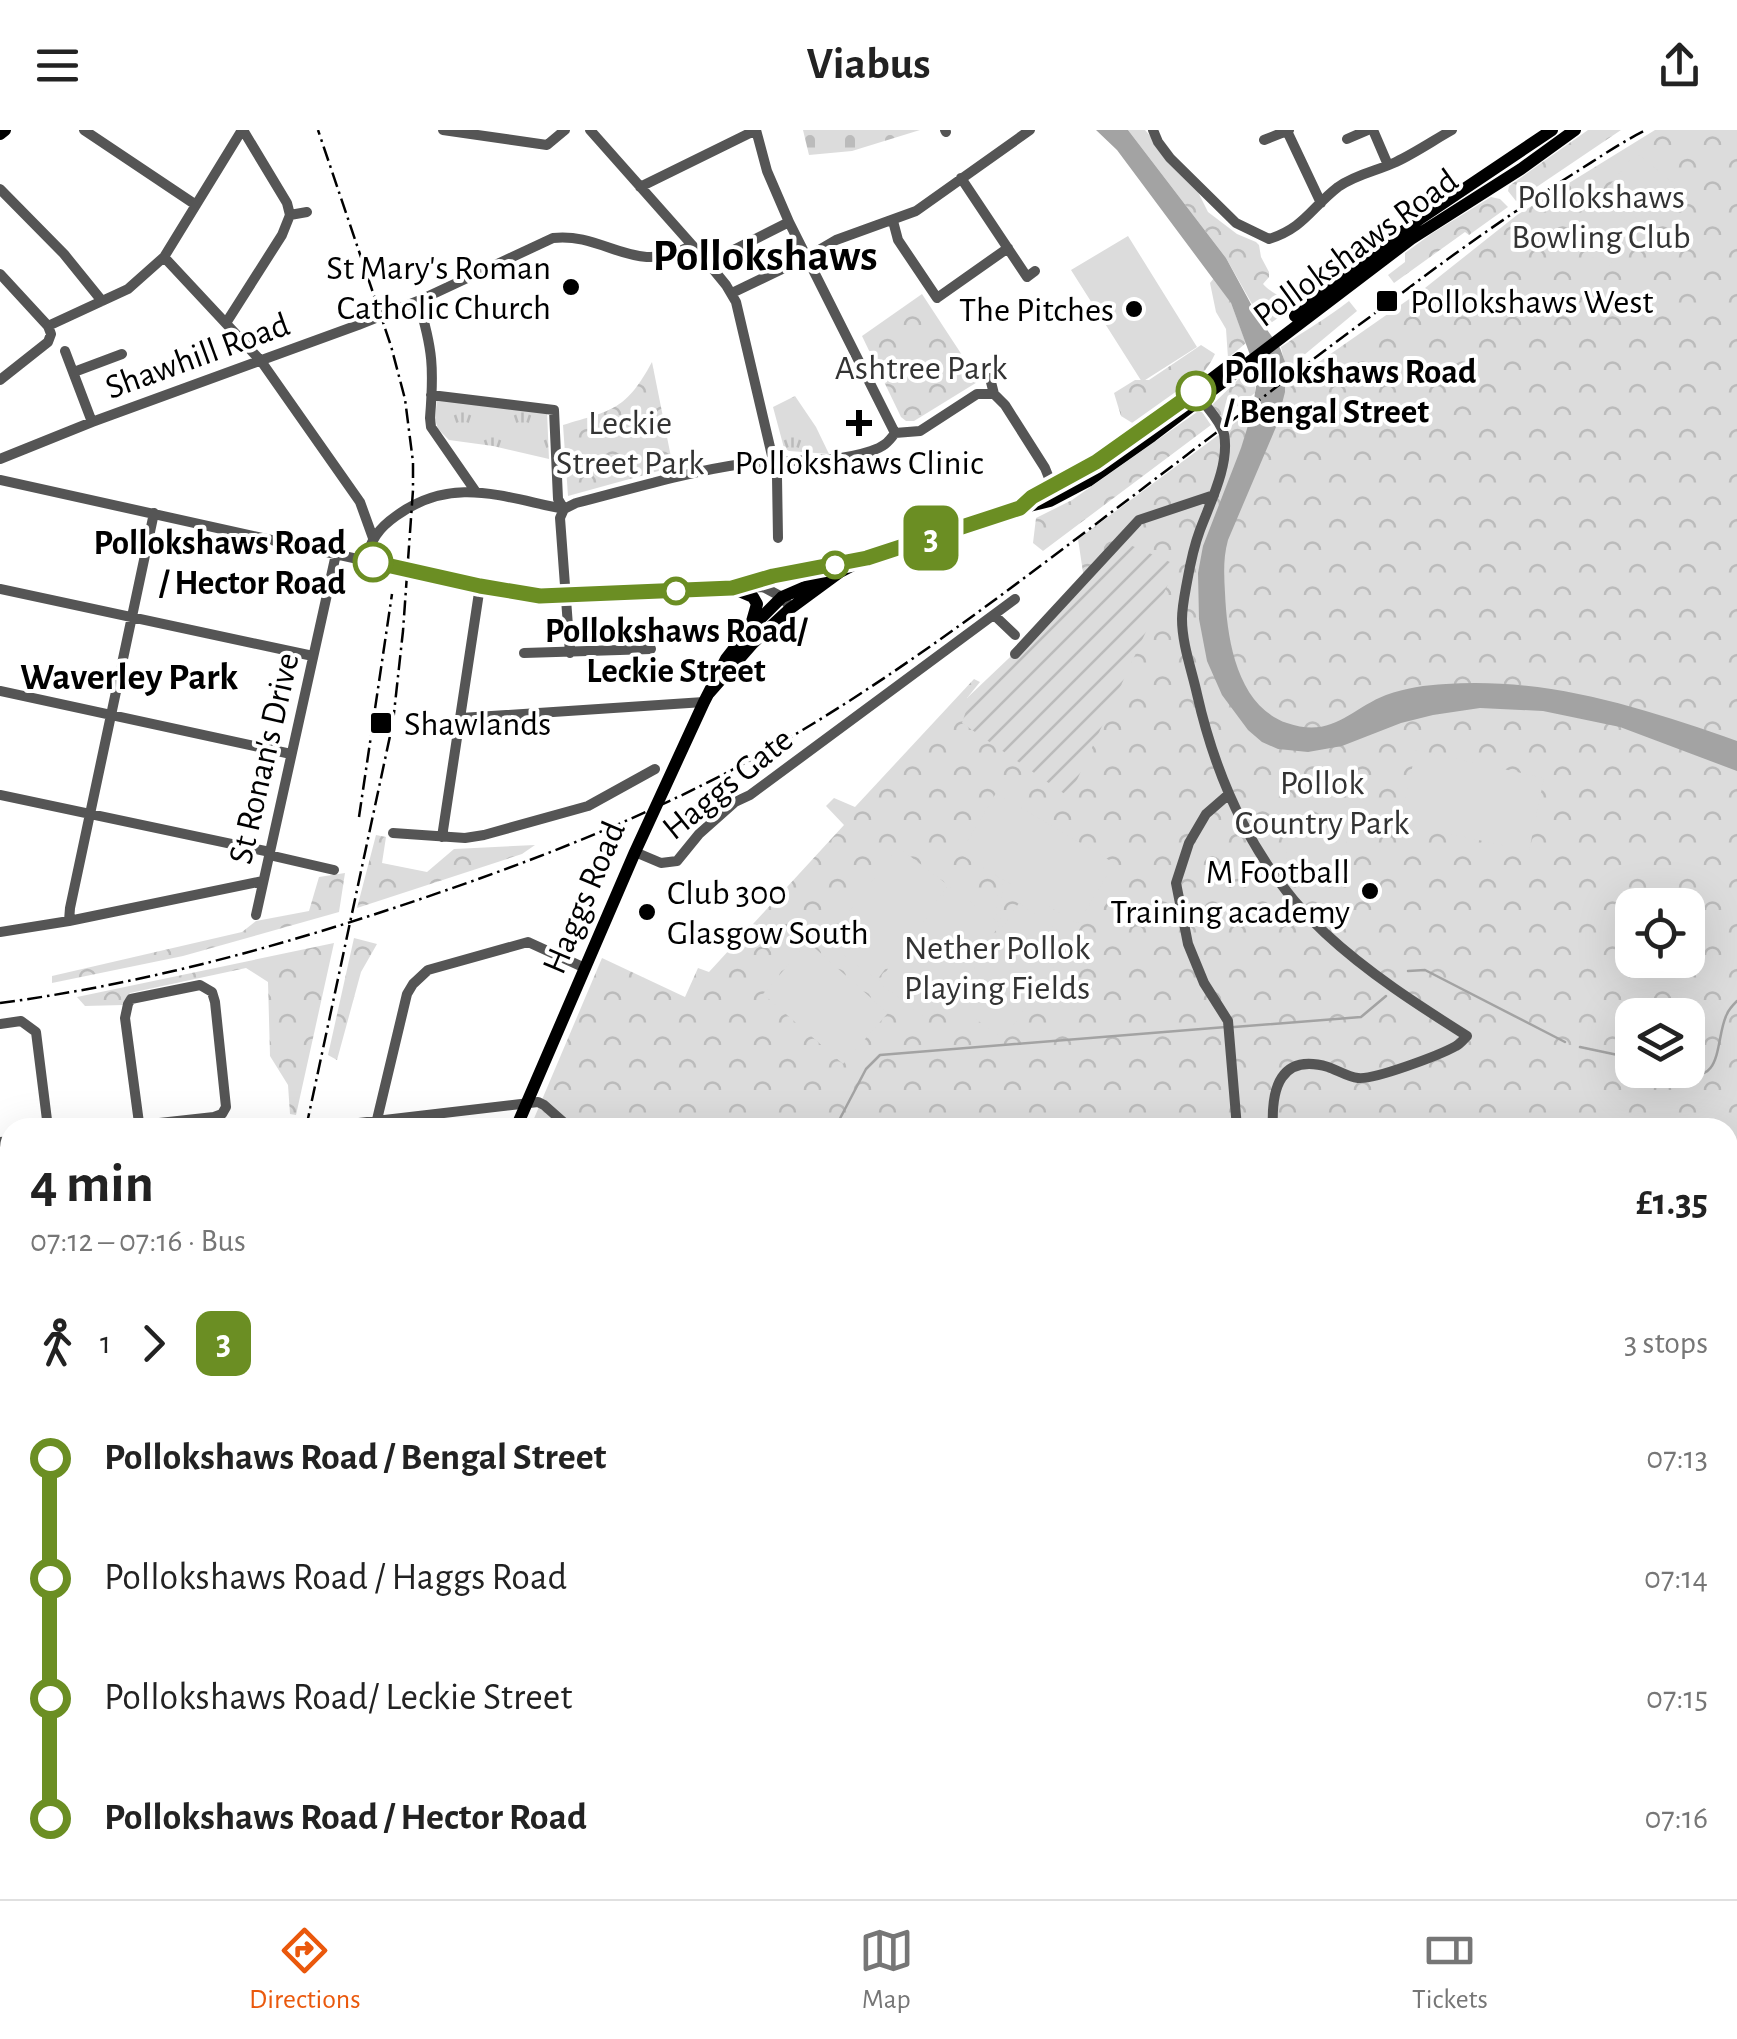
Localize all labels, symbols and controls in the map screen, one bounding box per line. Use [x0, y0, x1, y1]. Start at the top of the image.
icon: menu [30, 38, 85, 93]
icon: share [1652, 38, 1707, 93]
text: Viabus [806, 42, 931, 87]
street label: Pollokshaws Road [1247, 163, 1465, 334]
park label: Pollokshaws Bowling Club [1511, 180, 1691, 255]
district label: Pollokshaws [652, 234, 878, 279]
place label: St Mary's Roman Catholic Church [326, 251, 551, 326]
marker: St Mary's Roman Catholic Church [560, 276, 582, 298]
place label: Pollokshaws West [1410, 285, 1654, 320]
marker: Pollokshaws West [1374, 288, 1400, 314]
place label: The Pitches [959, 293, 1114, 328]
marker: The Pitches [1123, 298, 1145, 320]
street label: Shawhill Road [101, 307, 294, 406]
park label: Ashtree Park [835, 351, 1007, 386]
place label: Pollokshaws Road / Bengal Street [1223, 355, 1476, 430]
marker: Pollokshaws Road / Bengal Street [1177, 372, 1215, 410]
park label: Leckie Street Park [556, 406, 704, 481]
marker: Pollokshaws Clinic [846, 410, 872, 436]
place label: Pollokshaws Clinic [735, 446, 983, 481]
line badge: 3 [898, 506, 964, 570]
text: 3 [923, 521, 939, 556]
place label: Pollokshaws Road / Hector Road [94, 526, 346, 601]
marker: Pollokshaws Road / Hector Road [354, 543, 392, 581]
unlabelled marker [822, 552, 848, 578]
marker: Pollokshaws Road/ Leckie Street [663, 578, 689, 604]
place label: Pollokshaws Road/ Leckie Street [545, 614, 808, 689]
street label: St Ronan's Drive [223, 649, 306, 867]
district label: Waverley Park [20, 659, 238, 697]
place label: Shawlands [404, 707, 551, 742]
marker: Shawlands [368, 710, 394, 736]
street label: Haggs Gate [656, 722, 800, 847]
park label: Pollok Country Park [1235, 766, 1409, 841]
street label: Haggs Road [537, 816, 632, 979]
place label: M Football Training academy [1110, 855, 1350, 930]
place label: Club 300 Glasgow South [667, 876, 869, 951]
marker: M Football Training academy [1359, 880, 1381, 902]
map controls [1615, 888, 1705, 1088]
button: locate [1615, 888, 1705, 978]
marker: Club 300 Glasgow South [636, 901, 658, 923]
park label: Nether Pollok Playing Fields [904, 931, 1090, 1006]
button: layers [1615, 998, 1705, 1088]
text: 4 min [30, 1157, 154, 1212]
text: £1.35 [1636, 1184, 1708, 1222]
text: 07:12 – 07:16 · Bus [30, 1225, 246, 1257]
icon: walk [30, 1316, 85, 1371]
icon: forward [126, 1316, 181, 1371]
text: 3 [216, 1326, 231, 1361]
text: 1 [100, 1327, 111, 1359]
text: 3 stops [1624, 1327, 1708, 1359]
text: Pollokshaws Road / Bengal Street [104, 1439, 606, 1477]
text: 07:13 [1646, 1442, 1708, 1474]
text: Pollokshaws Road / Haggs Road [104, 1559, 567, 1597]
text: 07:14 [1644, 1562, 1708, 1594]
text: Pollokshaws Road/ Leckie Street [104, 1679, 572, 1717]
text: 07:15 [1646, 1682, 1708, 1714]
text: Pollokshaws Road / Hector Road [104, 1799, 587, 1837]
text: 07:16 [1644, 1802, 1708, 1834]
tab: Directions [249, 1923, 361, 2017]
tab: Map [859, 1923, 914, 2017]
tab: Tickets [1412, 1923, 1488, 2017]

